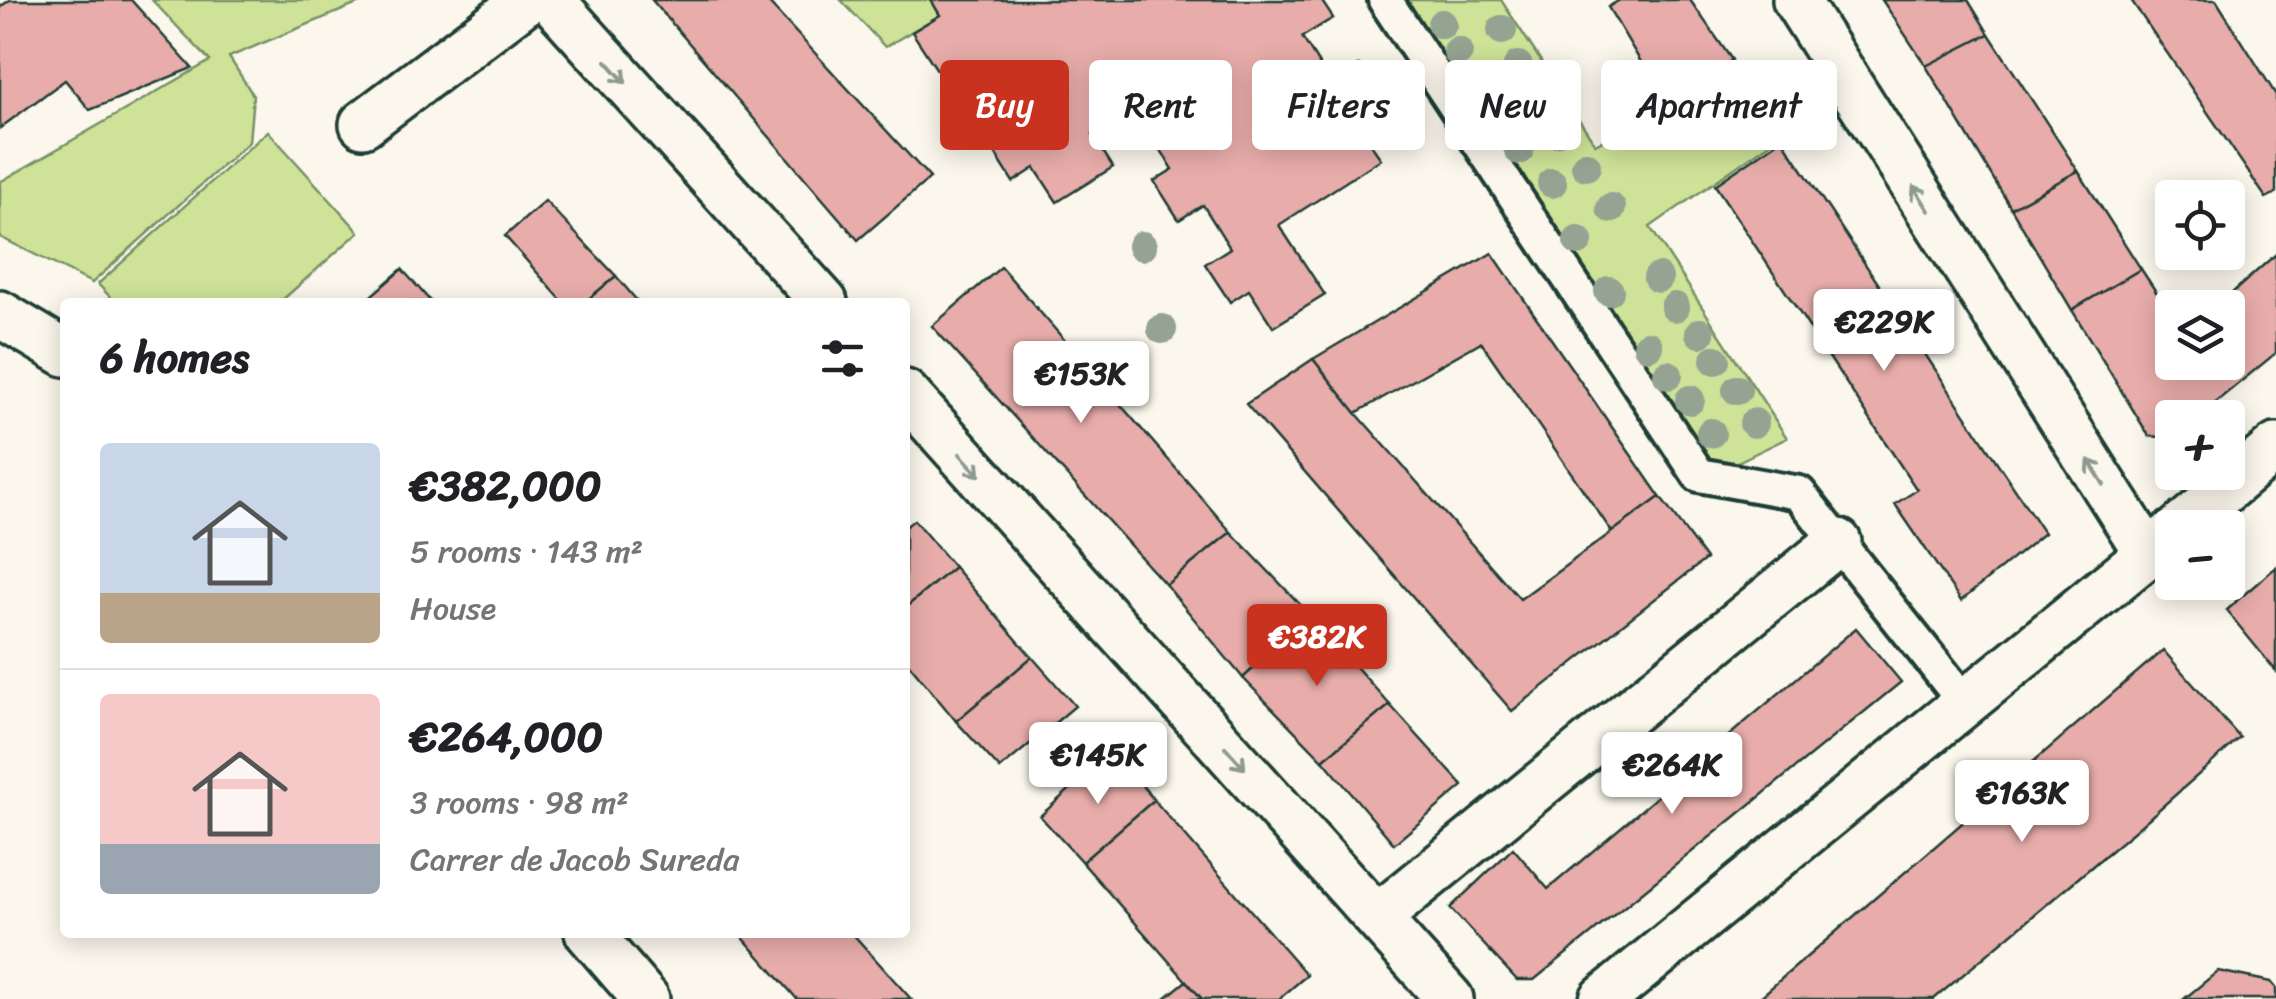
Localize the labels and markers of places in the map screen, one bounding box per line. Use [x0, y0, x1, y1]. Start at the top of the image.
pin: €229K [1814, 289, 1954, 374]
pin: €153K [1011, 341, 1151, 426]
pin: €382K [1247, 604, 1387, 689]
pin: €145K [1028, 722, 1168, 807]
pin: €264K [1602, 732, 1742, 817]
pin: €163K [1952, 760, 2092, 845]

